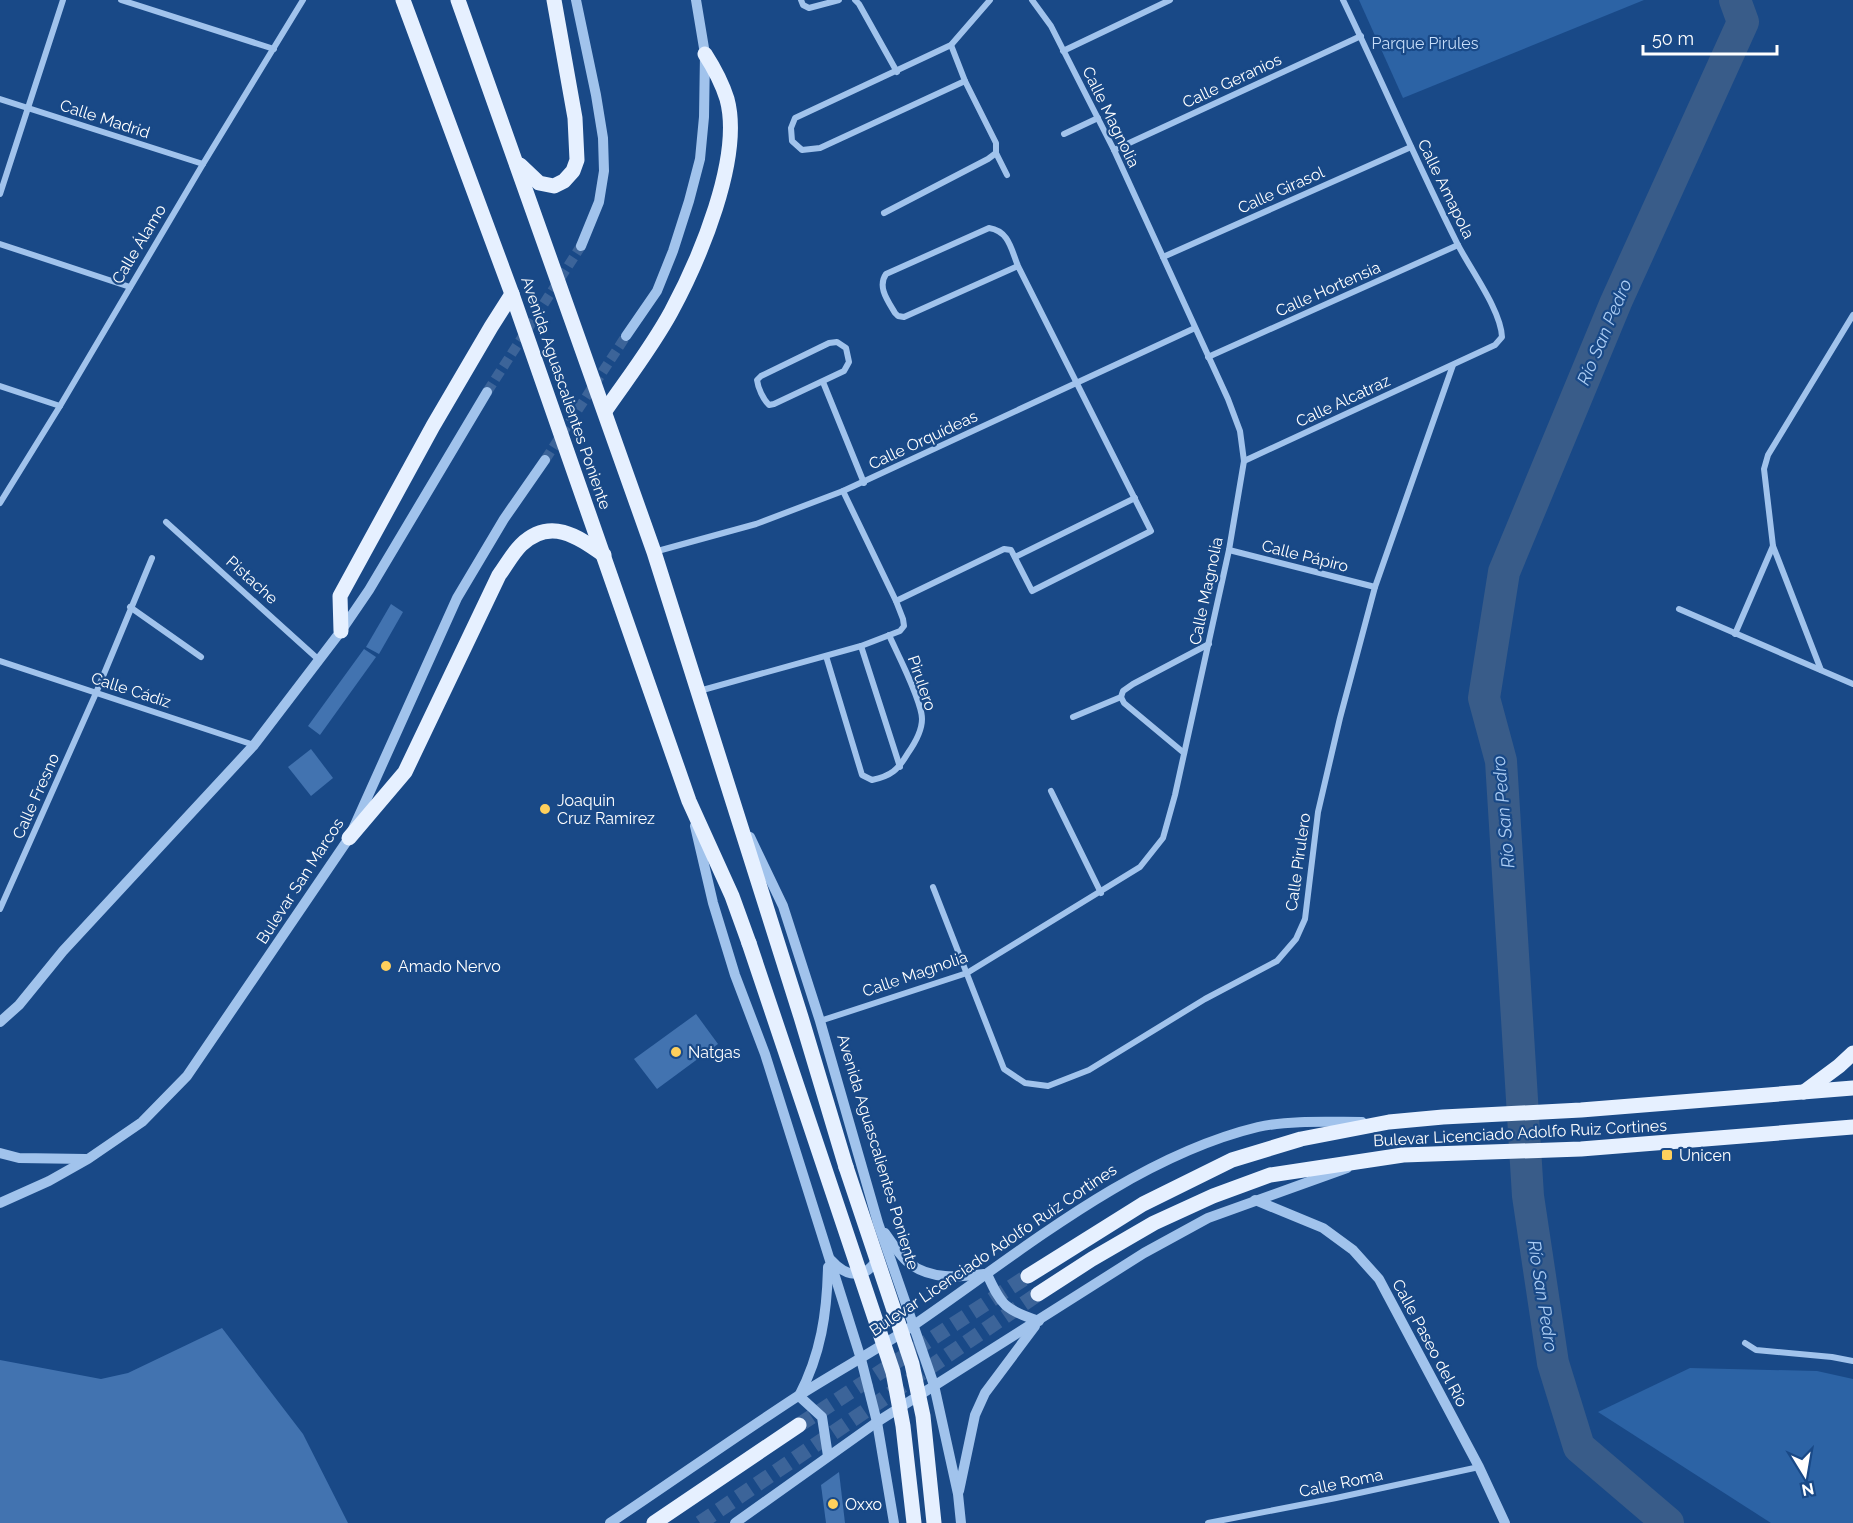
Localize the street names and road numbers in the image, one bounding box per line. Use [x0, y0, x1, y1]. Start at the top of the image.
street label: Calle Geranios [1179, 50, 1285, 112]
street label: Calle Magnolia [1078, 63, 1144, 171]
street label: Calle Madrid [58, 96, 152, 143]
street label: Calle Amapola [1414, 136, 1478, 242]
street label: Calle Girasol [1235, 162, 1328, 218]
street label: Calle Álamo [107, 200, 170, 287]
street label: Calle Hortensia [1273, 257, 1383, 321]
street label: Avenida Aguascalientes Poniente [517, 274, 615, 512]
street label: Calle Alcatraz [1293, 371, 1393, 431]
street label: Calle Orquídeas [866, 406, 981, 474]
street label: Calle Magnolia [1185, 535, 1227, 647]
street label: Calle Pápiro [1260, 536, 1350, 576]
street label: Pistache [222, 552, 282, 608]
street label: Pirulero [904, 653, 940, 713]
street label: Calle Cádiz [89, 668, 173, 712]
street label: Calle Fresno [9, 750, 63, 842]
street label: Calle Pirulero [1282, 812, 1314, 912]
street label: Bulevar San Marcos [252, 814, 348, 947]
street label: Calle Magnolia [860, 947, 970, 1001]
street label: Avenida Aguascalientes Poniente [833, 1032, 923, 1272]
street label: Bulevar Licenciado Adolfo Ruiz Cortines [1373, 1116, 1668, 1150]
street label: Bulevar Licenciado Adolfo Ruiz Cortines [866, 1160, 1120, 1340]
street label: Calle Paseo del Río [1388, 1276, 1472, 1410]
street label: Calle Roma [1297, 1465, 1385, 1501]

